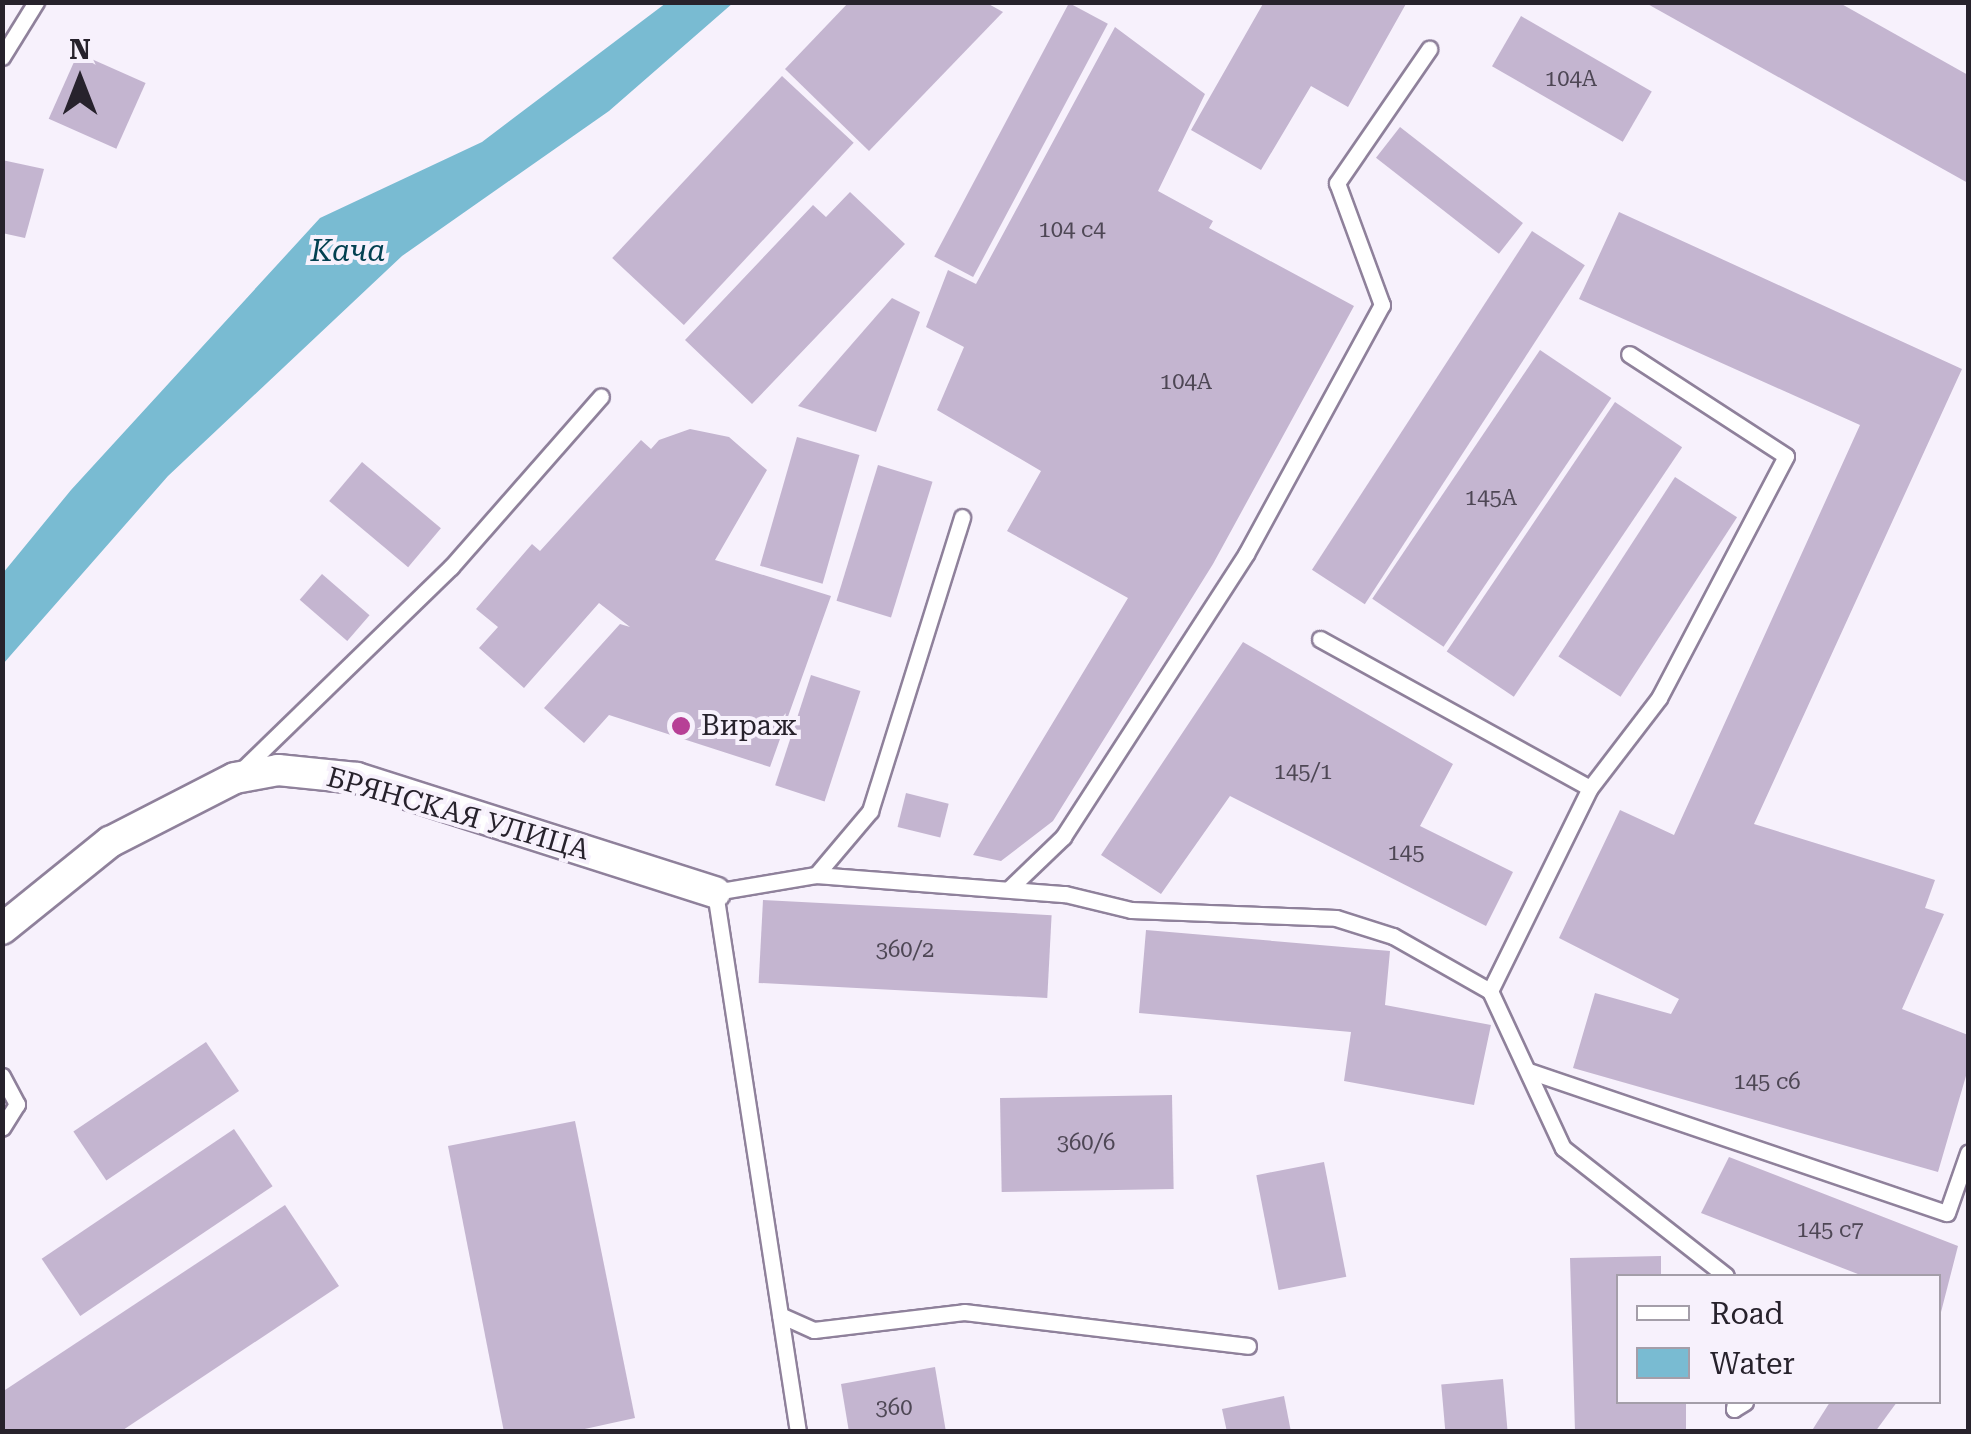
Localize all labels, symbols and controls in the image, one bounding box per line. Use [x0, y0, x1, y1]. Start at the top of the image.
north arrow [30, 30, 130, 130]
text: N [69, 33, 91, 66]
house number: 104А [1545, 66, 1597, 92]
house number: 104 с4 [1038, 217, 1106, 243]
water label: Кача [311, 233, 385, 269]
house number: 104А [1160, 369, 1212, 395]
house number: 145А [1465, 485, 1517, 511]
place label: Вираж [701, 709, 797, 743]
marker: Вираж [670, 715, 692, 737]
house number: 145/1 [1274, 759, 1332, 785]
street label: БРЯНСКАЯ УЛИЦА [323, 760, 593, 868]
house number: 145 [1388, 840, 1424, 866]
house number: 360/2 [876, 937, 934, 963]
house number: 145 с6 [1733, 1069, 1801, 1095]
house number: 360/6 [1057, 1130, 1115, 1156]
house number: 145 с7 [1796, 1217, 1864, 1243]
legend [1616, 1274, 1941, 1404]
text: Road [1710, 1296, 1784, 1331]
text: Water [1710, 1346, 1795, 1381]
house number: 360 [876, 1395, 912, 1421]

